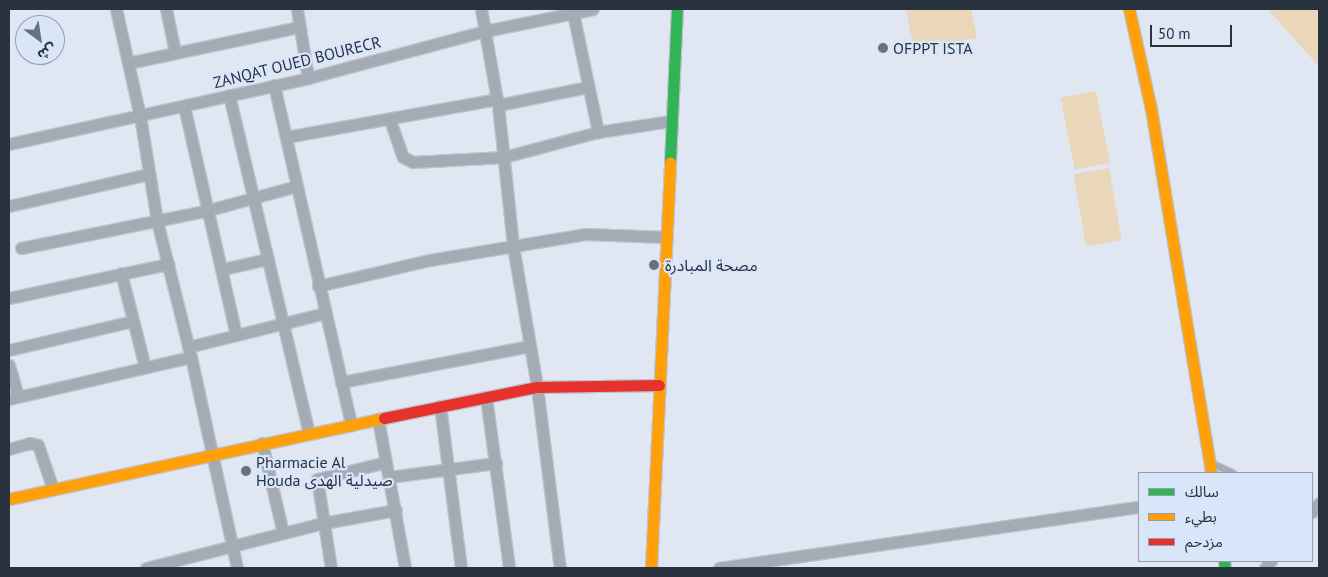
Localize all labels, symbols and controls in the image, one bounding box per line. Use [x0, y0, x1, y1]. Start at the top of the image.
north arrow [15, 15, 65, 65]
scale bar [1153, 15, 1236, 47]
text: 50 m [1158, 24, 1191, 43]
street label: ZANQAT OUED BOURECR [211, 32, 383, 92]
place label: OFPPT ISTA [893, 38, 973, 58]
text: ش [34, 39, 60, 65]
marker: OFPPT ISTA [877, 42, 889, 54]
place label: مصحة المبادرة [665, 255, 758, 275]
marker: مصحة المبادرة [647, 258, 661, 272]
place label: Pharmacie Al Houda صيدلية الهدى [256, 452, 393, 490]
marker: Pharmacie Al Houda صيدلية الهدى [240, 465, 252, 477]
legend [1138, 472, 1313, 562]
text: سالك [1185, 482, 1219, 501]
text: بطيء [1185, 507, 1217, 526]
text: مزدحم [1185, 532, 1223, 551]

